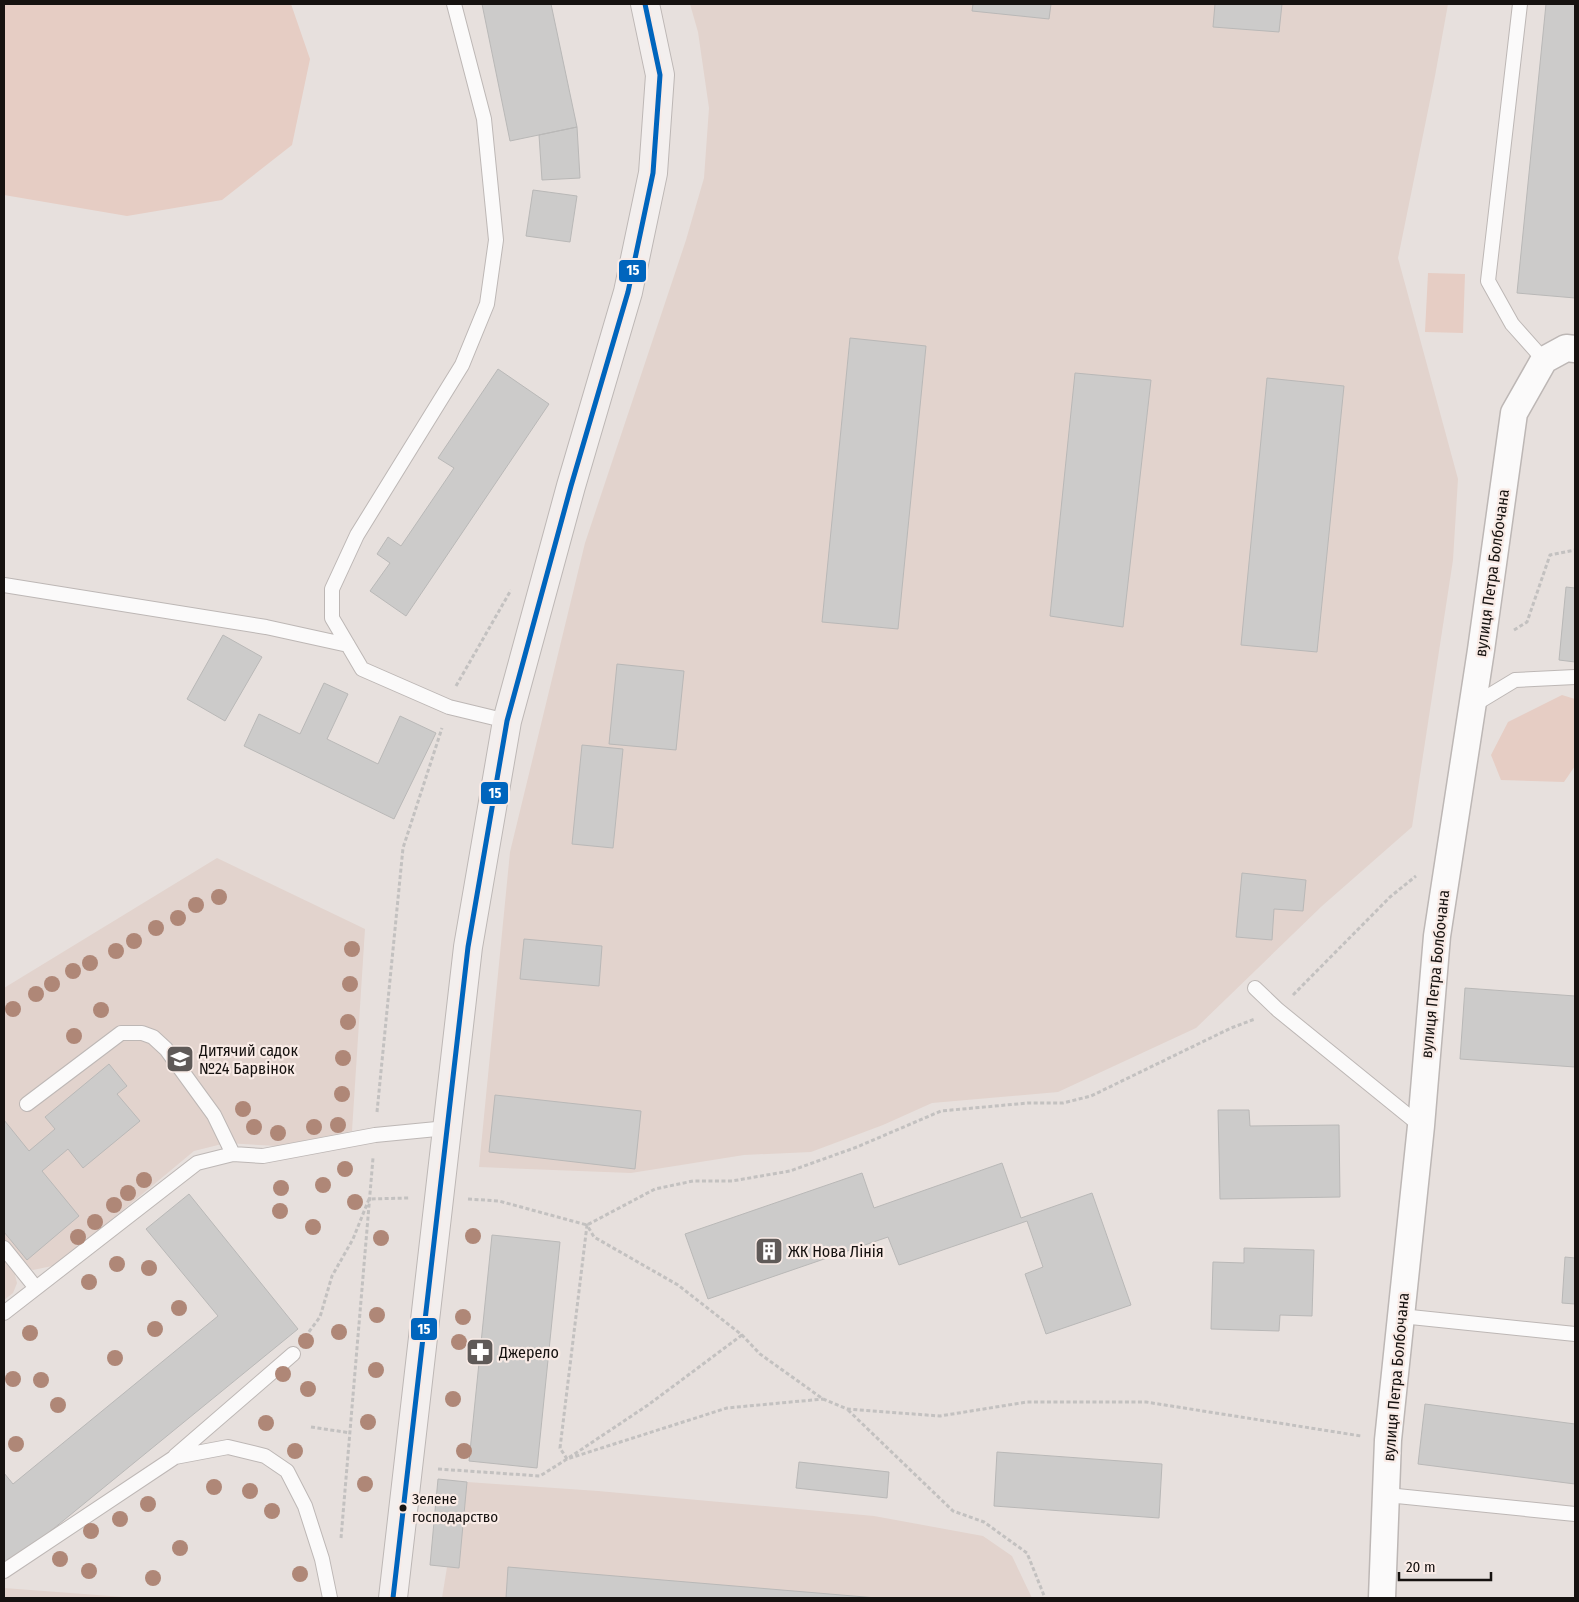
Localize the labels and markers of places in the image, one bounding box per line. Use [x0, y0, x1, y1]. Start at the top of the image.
place label: Дитячий садок №24 Барвінок [198, 1041, 298, 1078]
school or university icon: Дитячий садок №24 Барвінок [165, 1044, 195, 1074]
building icon: ЖК Нова Лінія [754, 1236, 784, 1266]
place label: ЖК Нова Лінія [788, 1242, 884, 1261]
pharmacy icon: Джерело [465, 1337, 495, 1367]
place label: Джерело [498, 1343, 559, 1362]
place label: Зелене господарство [412, 1490, 498, 1526]
marker: Зелене господарство [398, 1503, 408, 1513]

